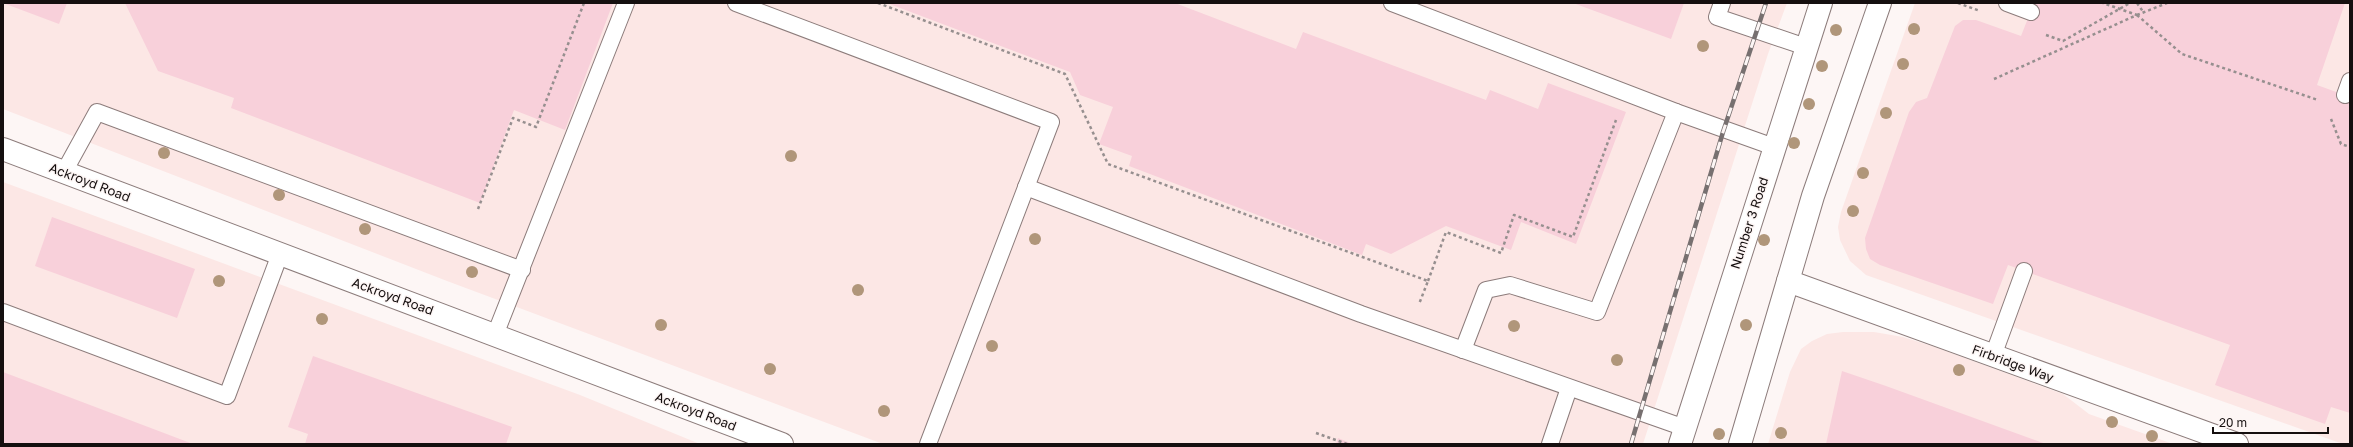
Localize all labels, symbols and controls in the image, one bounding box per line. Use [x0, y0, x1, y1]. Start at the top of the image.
street label: Ackroyd Road [47, 159, 133, 205]
street label: Number 3 Road [1727, 175, 1771, 271]
street label: Ackroyd Road [350, 274, 436, 318]
street label: Firbridge Way [1970, 341, 2057, 385]
street label: Ackroyd Road [653, 388, 739, 434]
scale bar [2213, 409, 2328, 435]
text: 20 m [2219, 415, 2247, 430]

